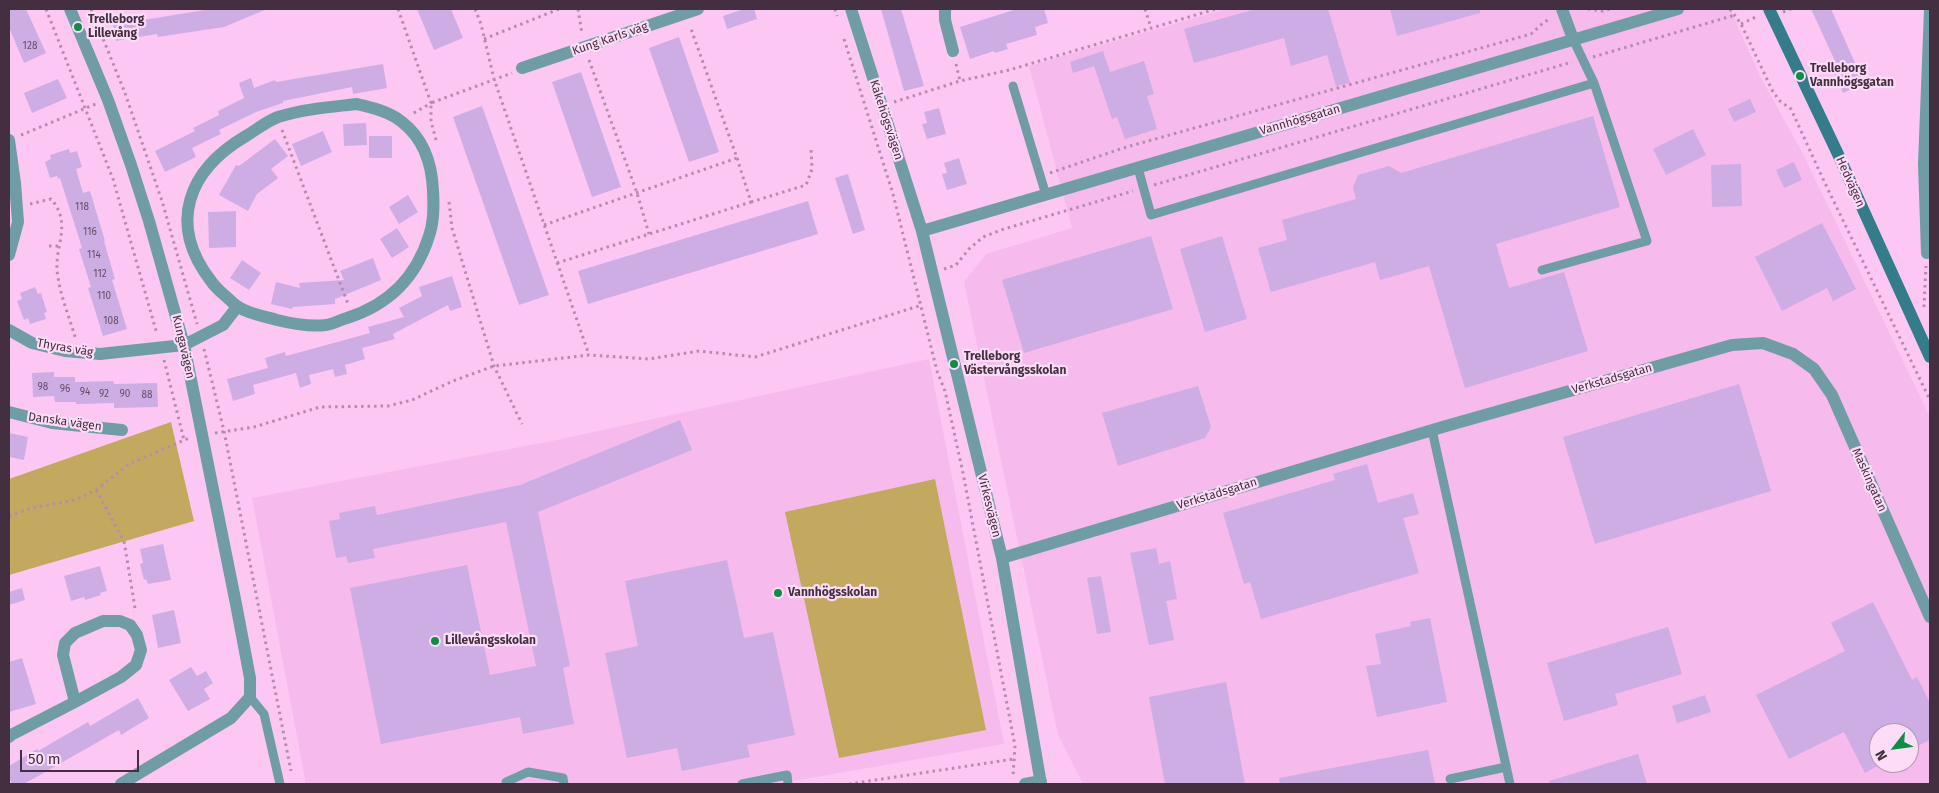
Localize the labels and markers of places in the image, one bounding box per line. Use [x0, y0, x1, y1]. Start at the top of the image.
place label: Trelleborg Lillevång [88, 13, 144, 41]
marker: Trelleborg Lillevång [72, 21, 84, 33]
place label: Trelleborg Vannhögsgatan [1810, 62, 1894, 90]
marker: Trelleborg Vannhögsgatan [1794, 70, 1806, 82]
place label: Trelleborg Västervångsskolan [964, 350, 1066, 378]
marker: Trelleborg Västervångsskolan [948, 358, 960, 370]
place label: Vannhögsskolan [788, 586, 877, 600]
marker: Vannhögsskolan [772, 587, 784, 599]
place label: Lillevångsskolan [445, 634, 536, 648]
marker: Lillevångsskolan [429, 635, 441, 647]

